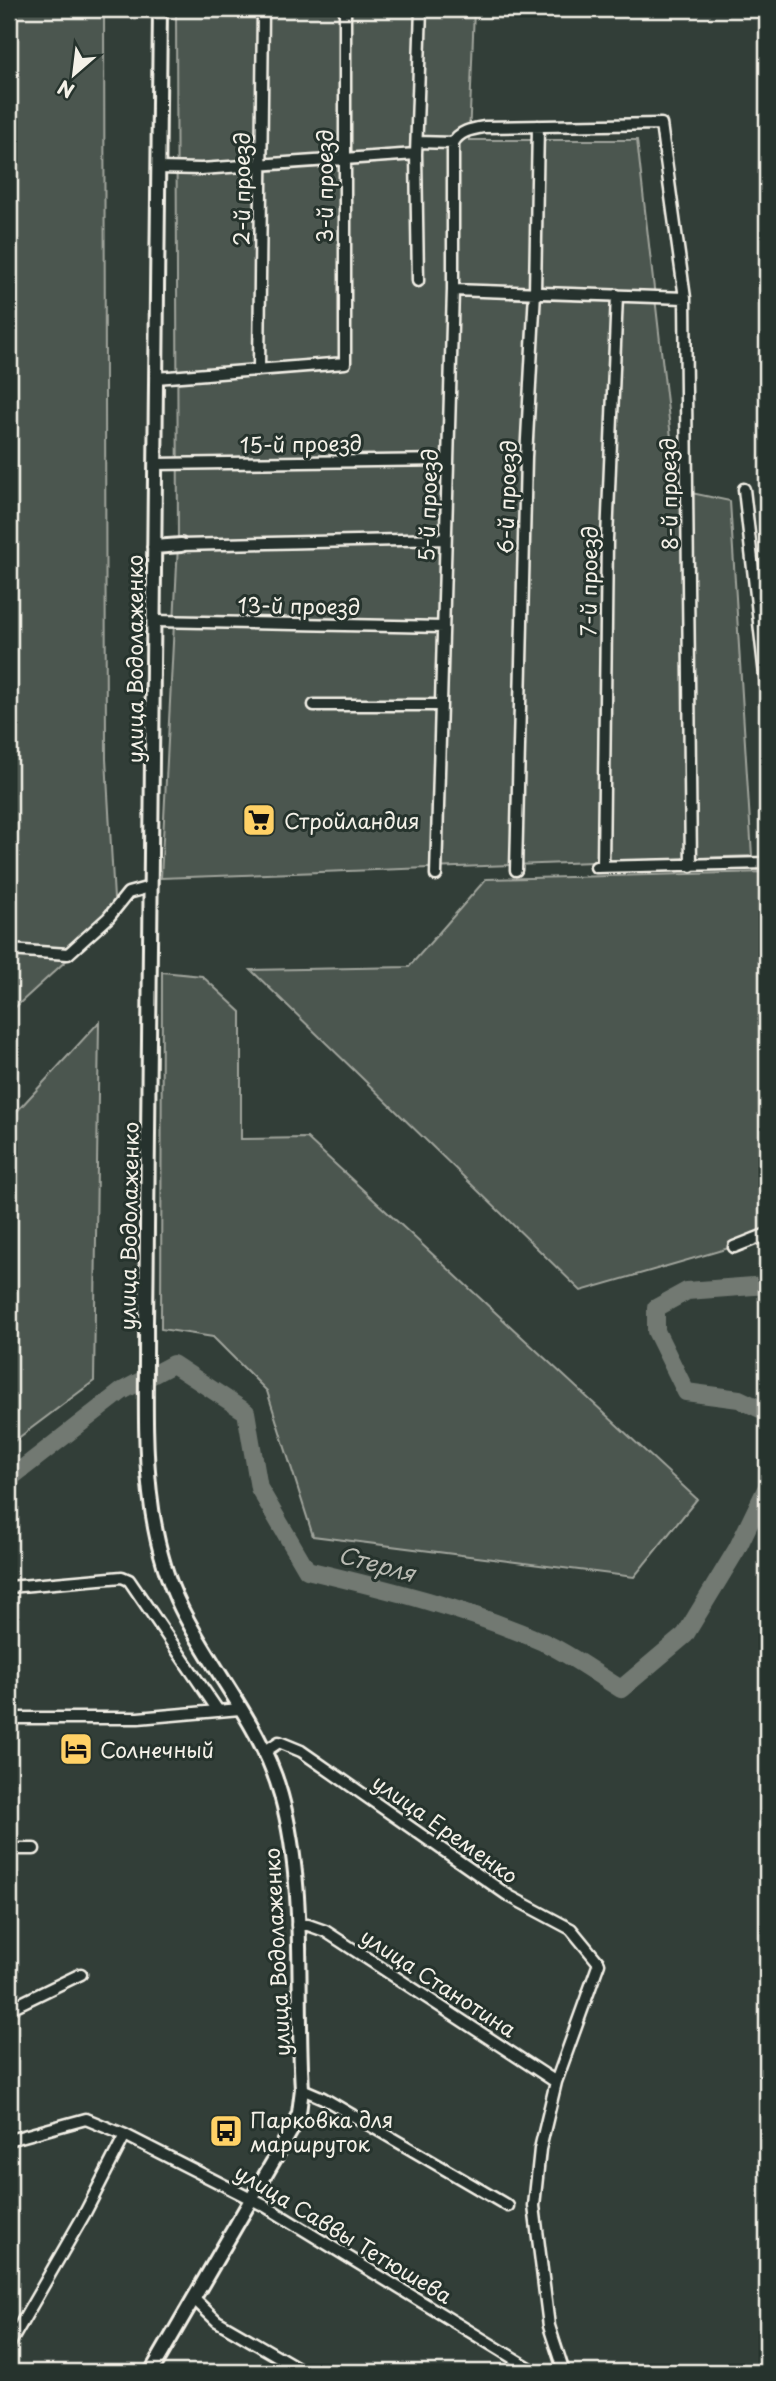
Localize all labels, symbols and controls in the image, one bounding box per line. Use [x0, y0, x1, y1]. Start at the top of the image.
north arrow [38, 38, 108, 108]
text: N [52, 74, 79, 106]
street label: 3-й проезд [308, 129, 340, 243]
street label: 2-й проезд [225, 132, 257, 246]
street label: 15-й проезд [240, 426, 362, 460]
street label: 8-й проезд [651, 437, 685, 551]
street label: 6-й проезд [488, 439, 524, 555]
street label: 5-й проезд [409, 448, 445, 562]
street label: 7-й проезд [571, 525, 605, 637]
street label: улица Водолаженко [118, 555, 150, 763]
street label: 13-й проезд [237, 588, 361, 622]
supermarket icon: Стройландия [240, 801, 278, 839]
place label: Стройландия [284, 804, 420, 836]
street label: улица Водолаженко [110, 1121, 146, 1331]
water label: Стерля [335, 1536, 421, 1590]
hotel icon: Солнечный [57, 1730, 95, 1768]
place label: Солнечный [100, 1733, 214, 1765]
street label: улица Еременко [366, 1766, 526, 1890]
street label: улица Водолаженко [255, 1847, 297, 2057]
street label: улица Станотина [355, 1920, 524, 2045]
place label: Парковка для маршруток [250, 2103, 393, 2159]
bus stop icon: Парковка для маршруток [207, 2112, 245, 2150]
street label: улица Саввы Тетюшева [229, 2155, 459, 2311]

